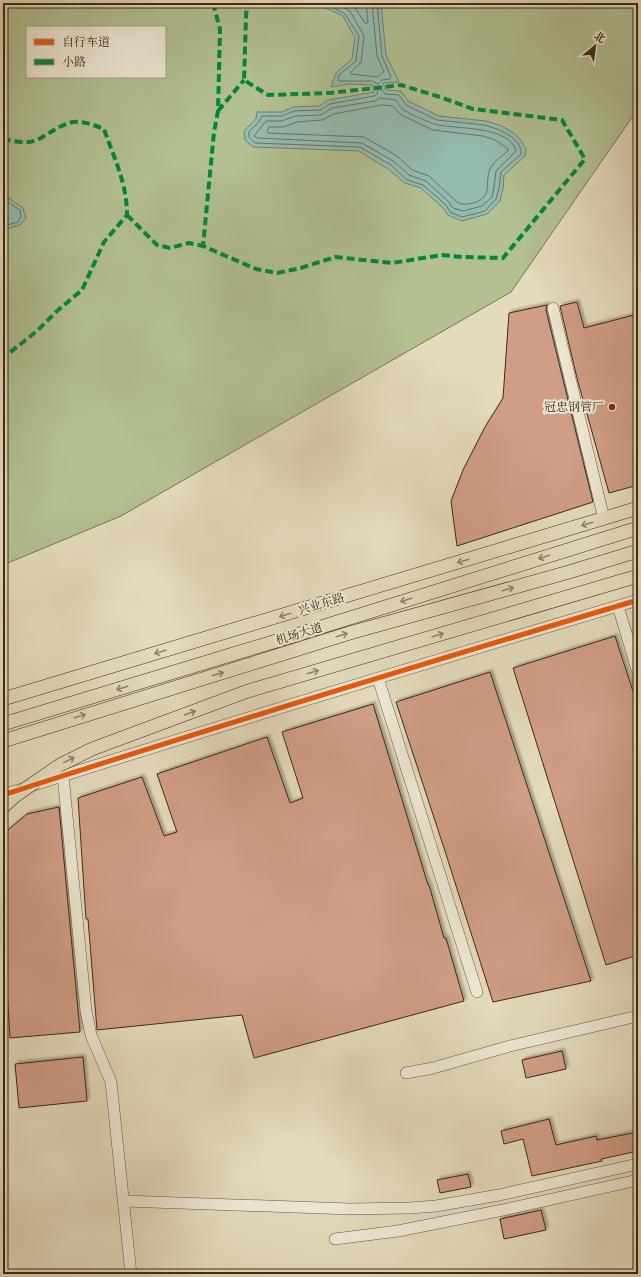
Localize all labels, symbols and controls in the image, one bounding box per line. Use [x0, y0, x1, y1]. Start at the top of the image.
legend [26, 26, 166, 78]
north arrow [575, 26, 615, 66]
text: 北 [592, 29, 608, 46]
text: 自行车道 [62, 35, 110, 50]
text: 小路 [62, 55, 86, 70]
place label: 冠忠钢管厂 [544, 400, 604, 415]
marker: 冠忠钢管厂 [607, 402, 617, 412]
one-way arrow [581, 521, 594, 528]
one-way arrow [537, 554, 550, 561]
one-way arrow [457, 558, 470, 565]
one-way arrow [501, 585, 514, 592]
street label: 兴业东路 [296, 590, 346, 619]
one-way arrow [400, 597, 413, 604]
one-way arrow [278, 612, 291, 619]
street label: 机场大道 [274, 620, 324, 649]
one-way arrow [335, 631, 348, 638]
one-way arrow [431, 631, 444, 638]
one-way arrow [154, 649, 167, 656]
one-way arrow [307, 668, 320, 675]
one-way arrow [211, 670, 224, 677]
one-way arrow [115, 685, 128, 692]
one-way arrow [183, 708, 195, 716]
one-way arrow [74, 712, 87, 719]
one-way arrow [63, 756, 75, 763]

